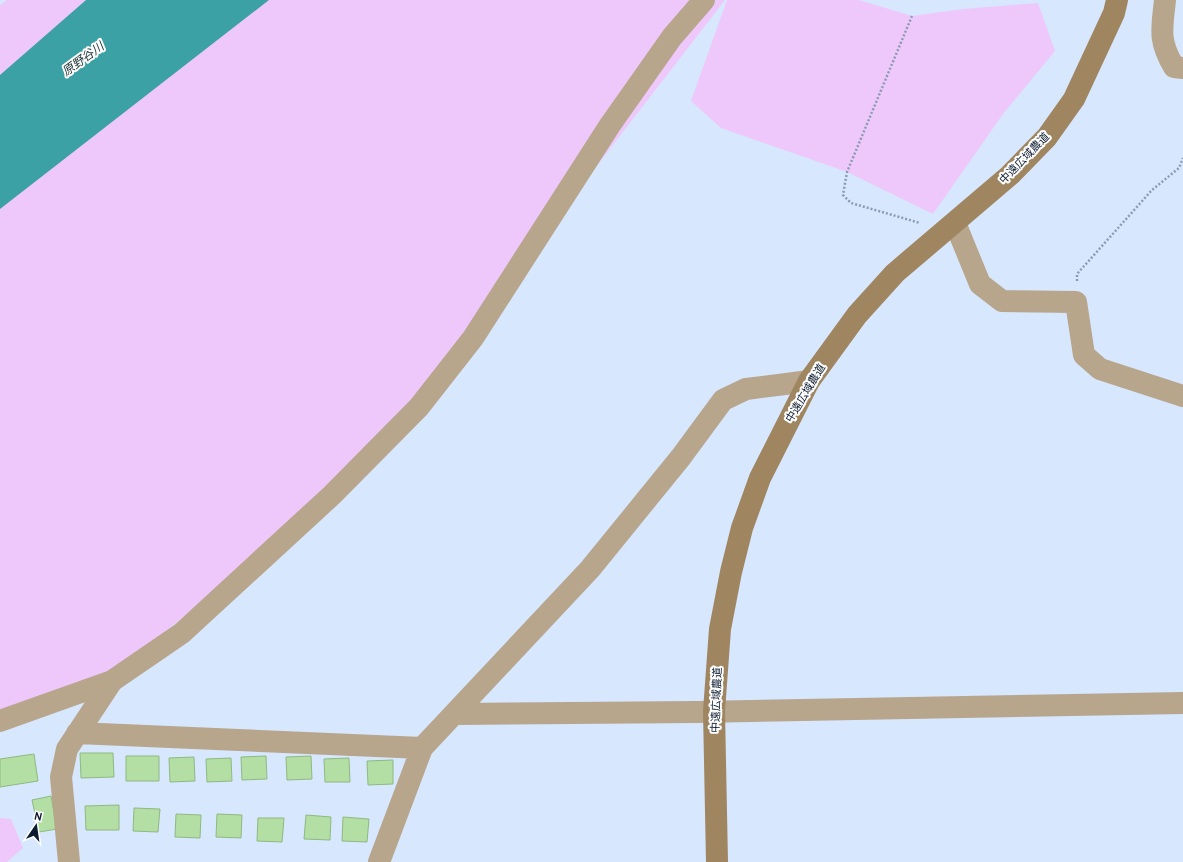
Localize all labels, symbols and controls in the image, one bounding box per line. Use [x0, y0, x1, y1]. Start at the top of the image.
water label: 原野谷川 [59, 38, 109, 80]
street label: 中遠広域農道 [997, 130, 1053, 187]
street label: 中遠広域農道 [783, 362, 829, 425]
street label: 中遠広域農道 [709, 667, 725, 733]
north arrow [16, 806, 56, 846]
text: N [33, 810, 43, 825]

